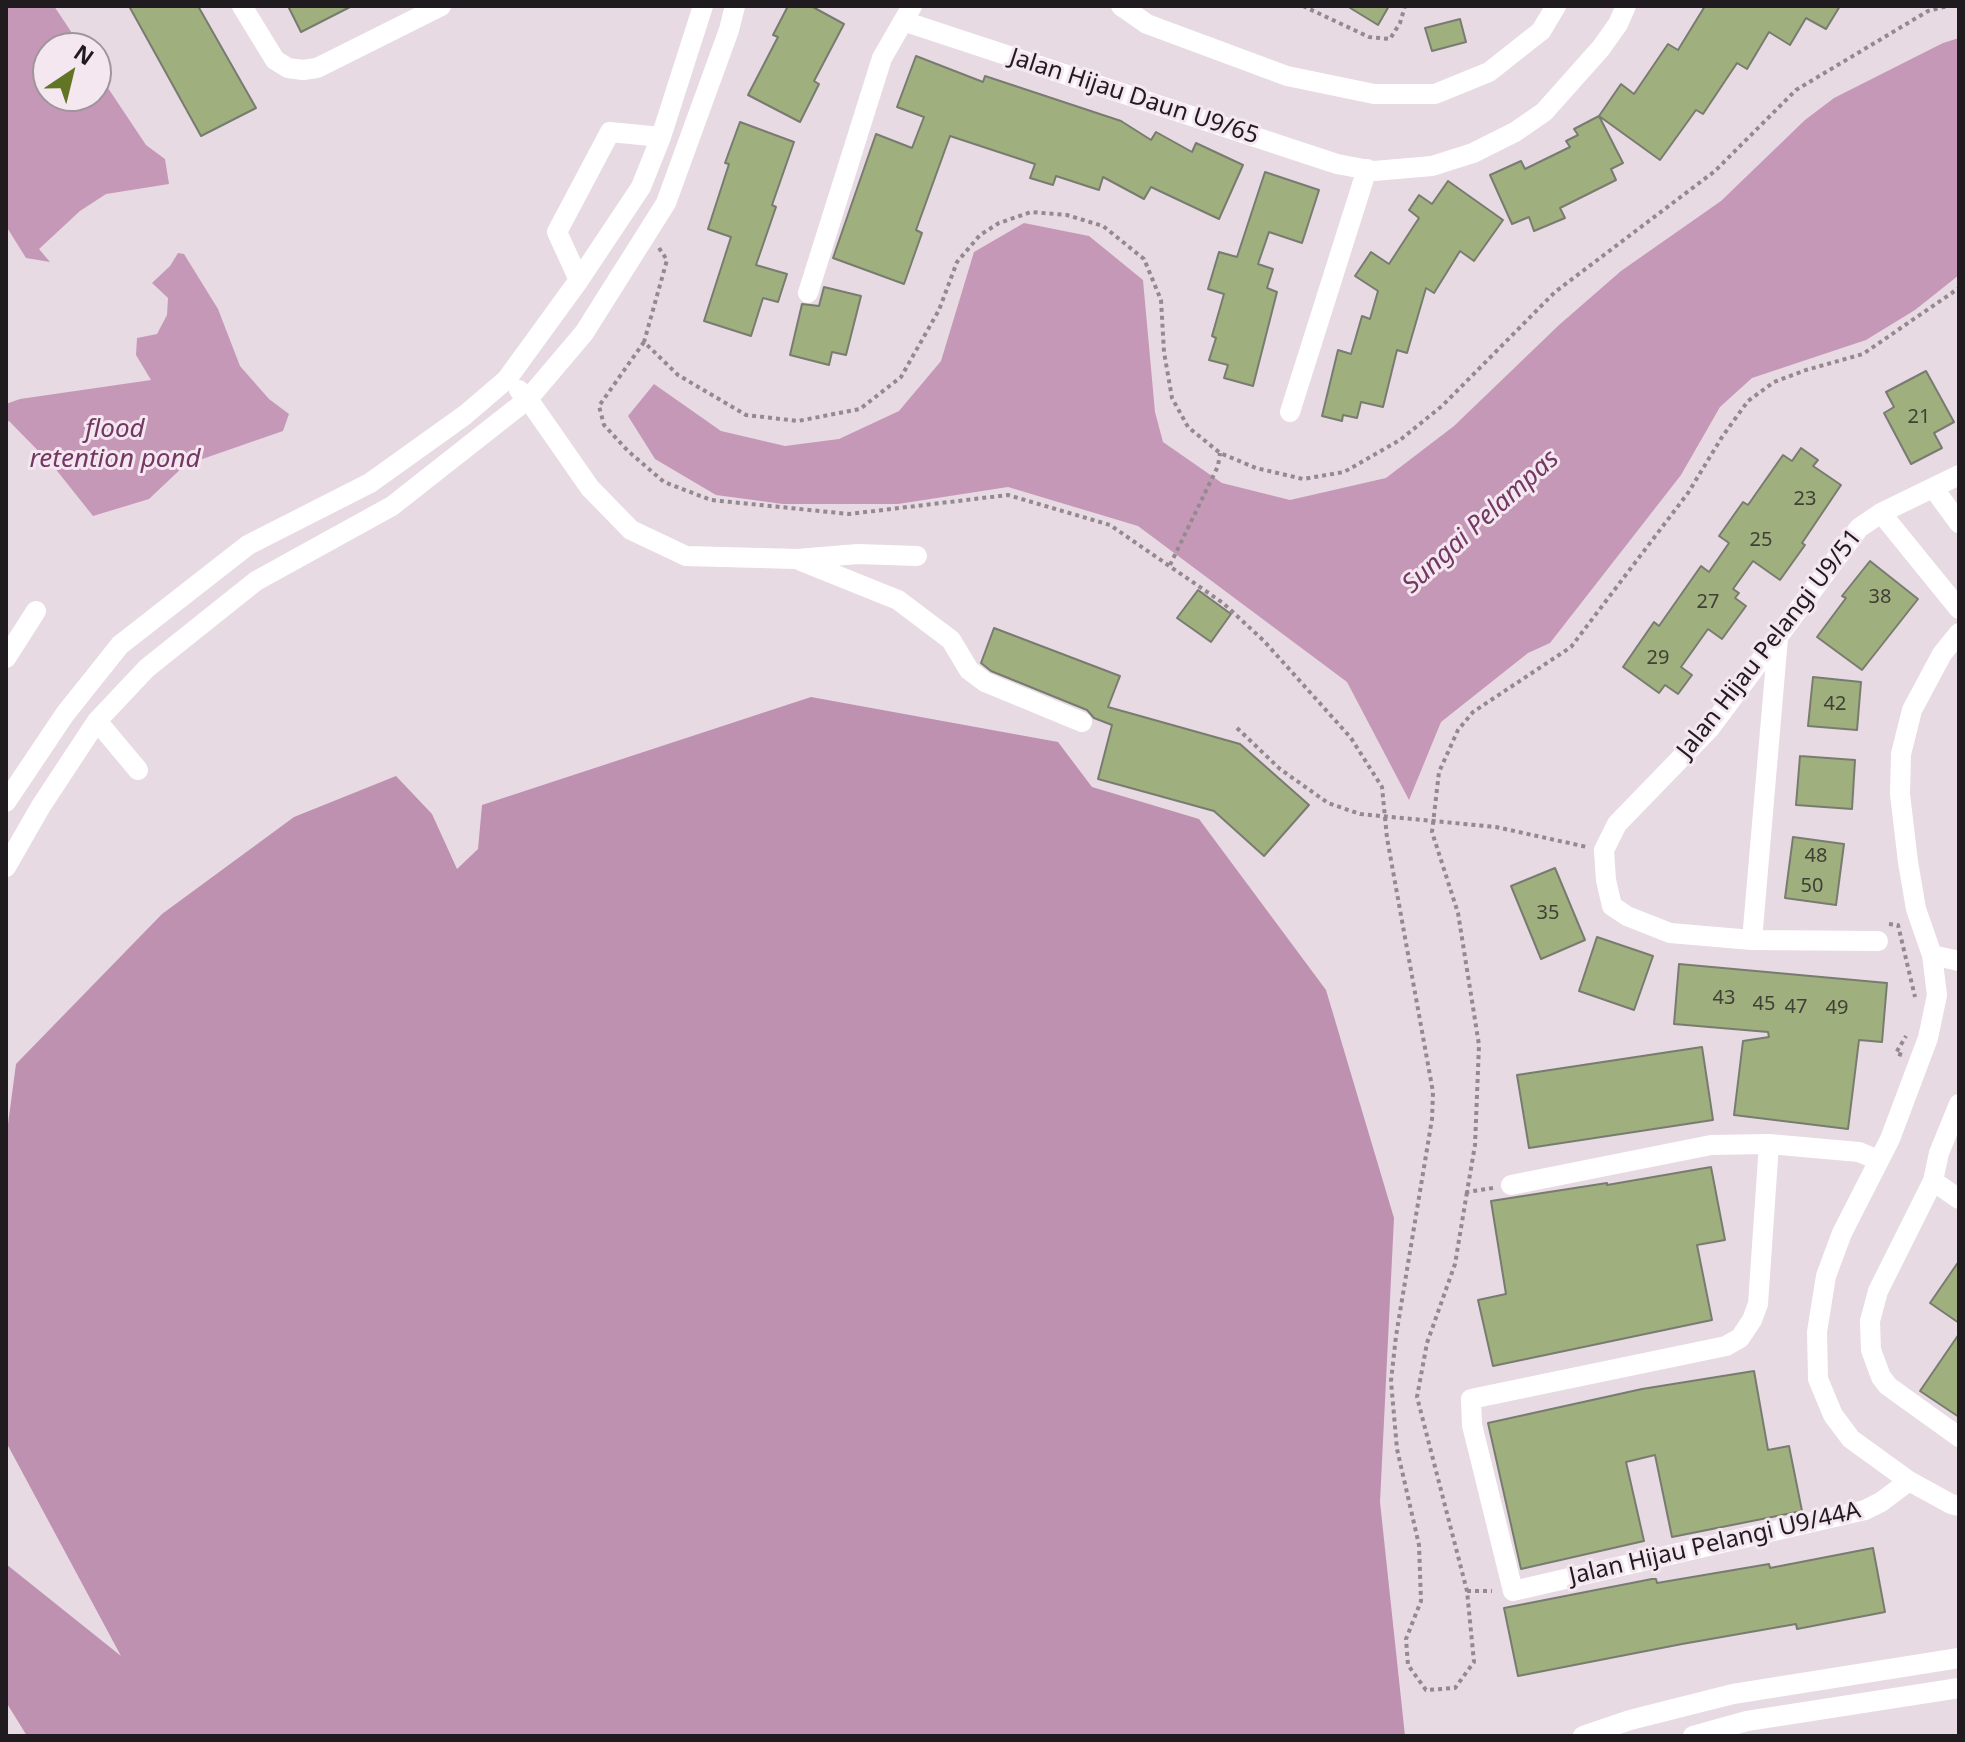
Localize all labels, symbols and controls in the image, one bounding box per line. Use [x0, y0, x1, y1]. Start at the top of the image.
north arrow [32, 32, 112, 112]
text: N [69, 37, 101, 71]
street label: Jalan Hijau Daun U9/65 [1006, 43, 1262, 151]
house number: 21 [1908, 405, 1930, 429]
water label: flood retention pond [29, 414, 201, 476]
water label: Sungai Pelampas [1396, 444, 1566, 600]
house number: 23 [1794, 487, 1816, 511]
street label: Jalan Hijau Pelangi U9/51 [1672, 524, 1868, 764]
house number: 25 [1750, 528, 1772, 552]
house number: 38 [1869, 585, 1891, 609]
house number: 27 [1697, 590, 1719, 614]
house number: 29 [1647, 646, 1669, 670]
house number: 42 [1824, 692, 1846, 716]
house number: 48 [1805, 844, 1827, 868]
house number: 50 [1801, 874, 1823, 898]
house number: 35 [1537, 901, 1559, 925]
house number: 43 [1713, 986, 1735, 1010]
house number: 45 [1753, 992, 1775, 1016]
house number: 47 [1785, 995, 1807, 1019]
house number: 49 [1826, 996, 1848, 1020]
street label: Jalan Hijau Pelangi U9/44A [1566, 1496, 1864, 1592]

